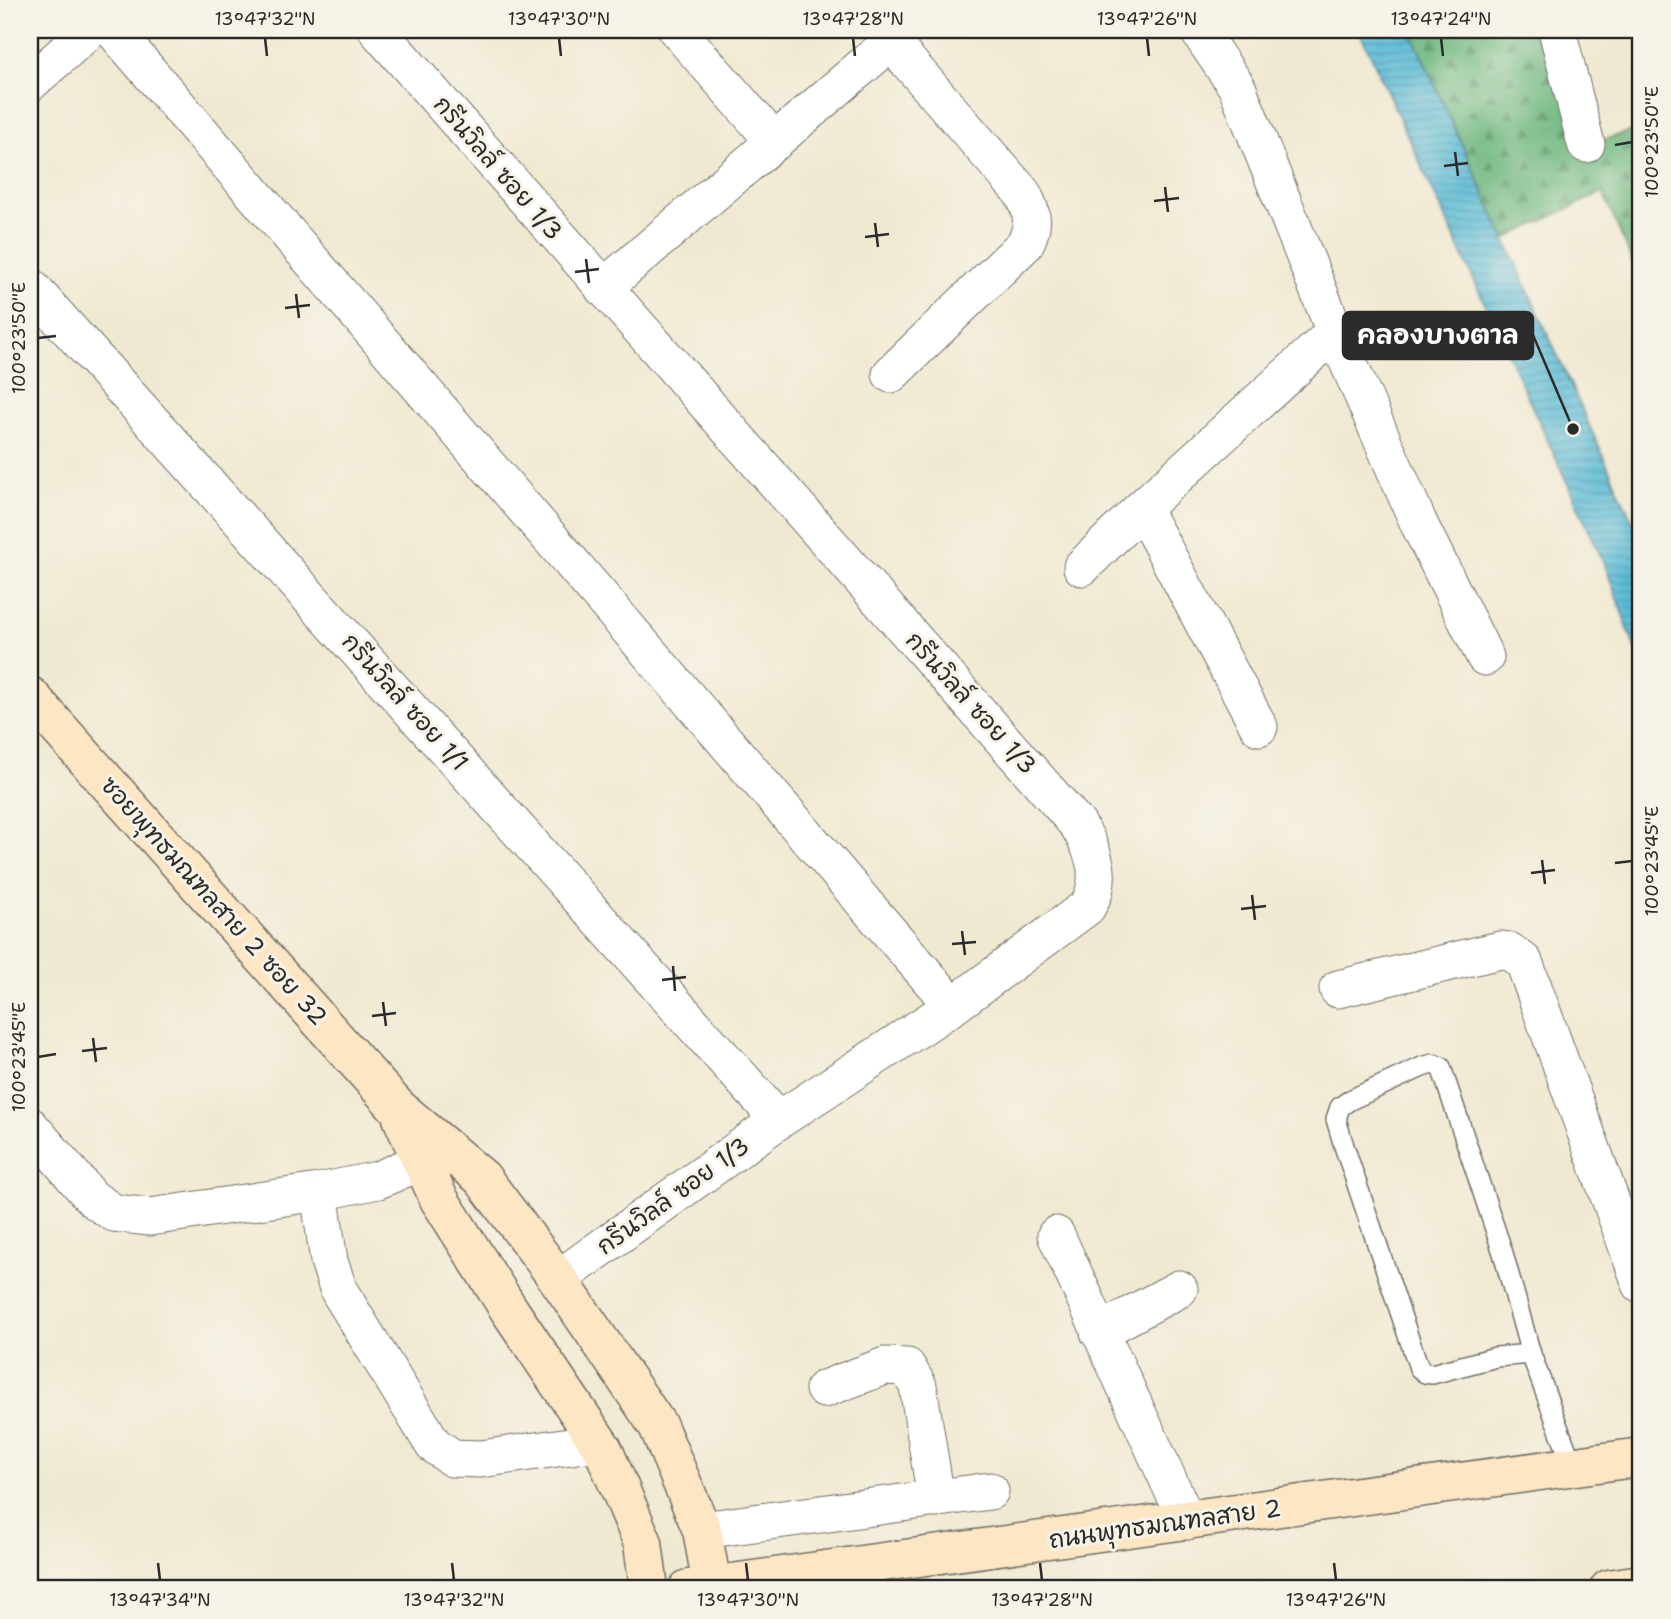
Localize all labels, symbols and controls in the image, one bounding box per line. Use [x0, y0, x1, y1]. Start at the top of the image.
text: 13°47'32"N [214, 7, 316, 31]
text: 13°47'30"N [508, 7, 610, 31]
text: 13°47'28"N [802, 7, 904, 31]
text: 13°47'26"N [1097, 7, 1197, 31]
text: 13°47'24"N [1390, 7, 1492, 31]
text: 100°23'50"E [1640, 86, 1664, 198]
street label: กรีนวิลล์ ซอย 1/3 [426, 89, 570, 247]
text: 100°23'50"E [7, 282, 31, 394]
callout: คลองบางตาล [1343, 312, 1533, 359]
text: คลองบางตาล [1357, 317, 1519, 352]
street label: กรีนวิลล์ ซอย 1/3 [898, 625, 1044, 781]
street label: กรีนวิลล์ ซอย 1/1 [335, 626, 475, 778]
street label: ซอยพุทธมณฑลสาย 2 ซอย 32 [92, 770, 334, 1034]
text: 100°23'45"E [1640, 806, 1664, 916]
text: 100°23'45"E [7, 1002, 31, 1112]
street label: กรีนวิลล์ ซอย 1/3 [590, 1130, 756, 1262]
street label: ถนนพุทธมณฑลสาย 2 [1047, 1492, 1283, 1558]
text: 13°47'34"N [109, 1588, 211, 1612]
text: 13°47'32"N [403, 1588, 505, 1612]
text: 13°47'30"N [697, 1588, 799, 1612]
text: 13°47'28"N [991, 1588, 1093, 1612]
text: 13°47'26"N [1286, 1588, 1386, 1612]

